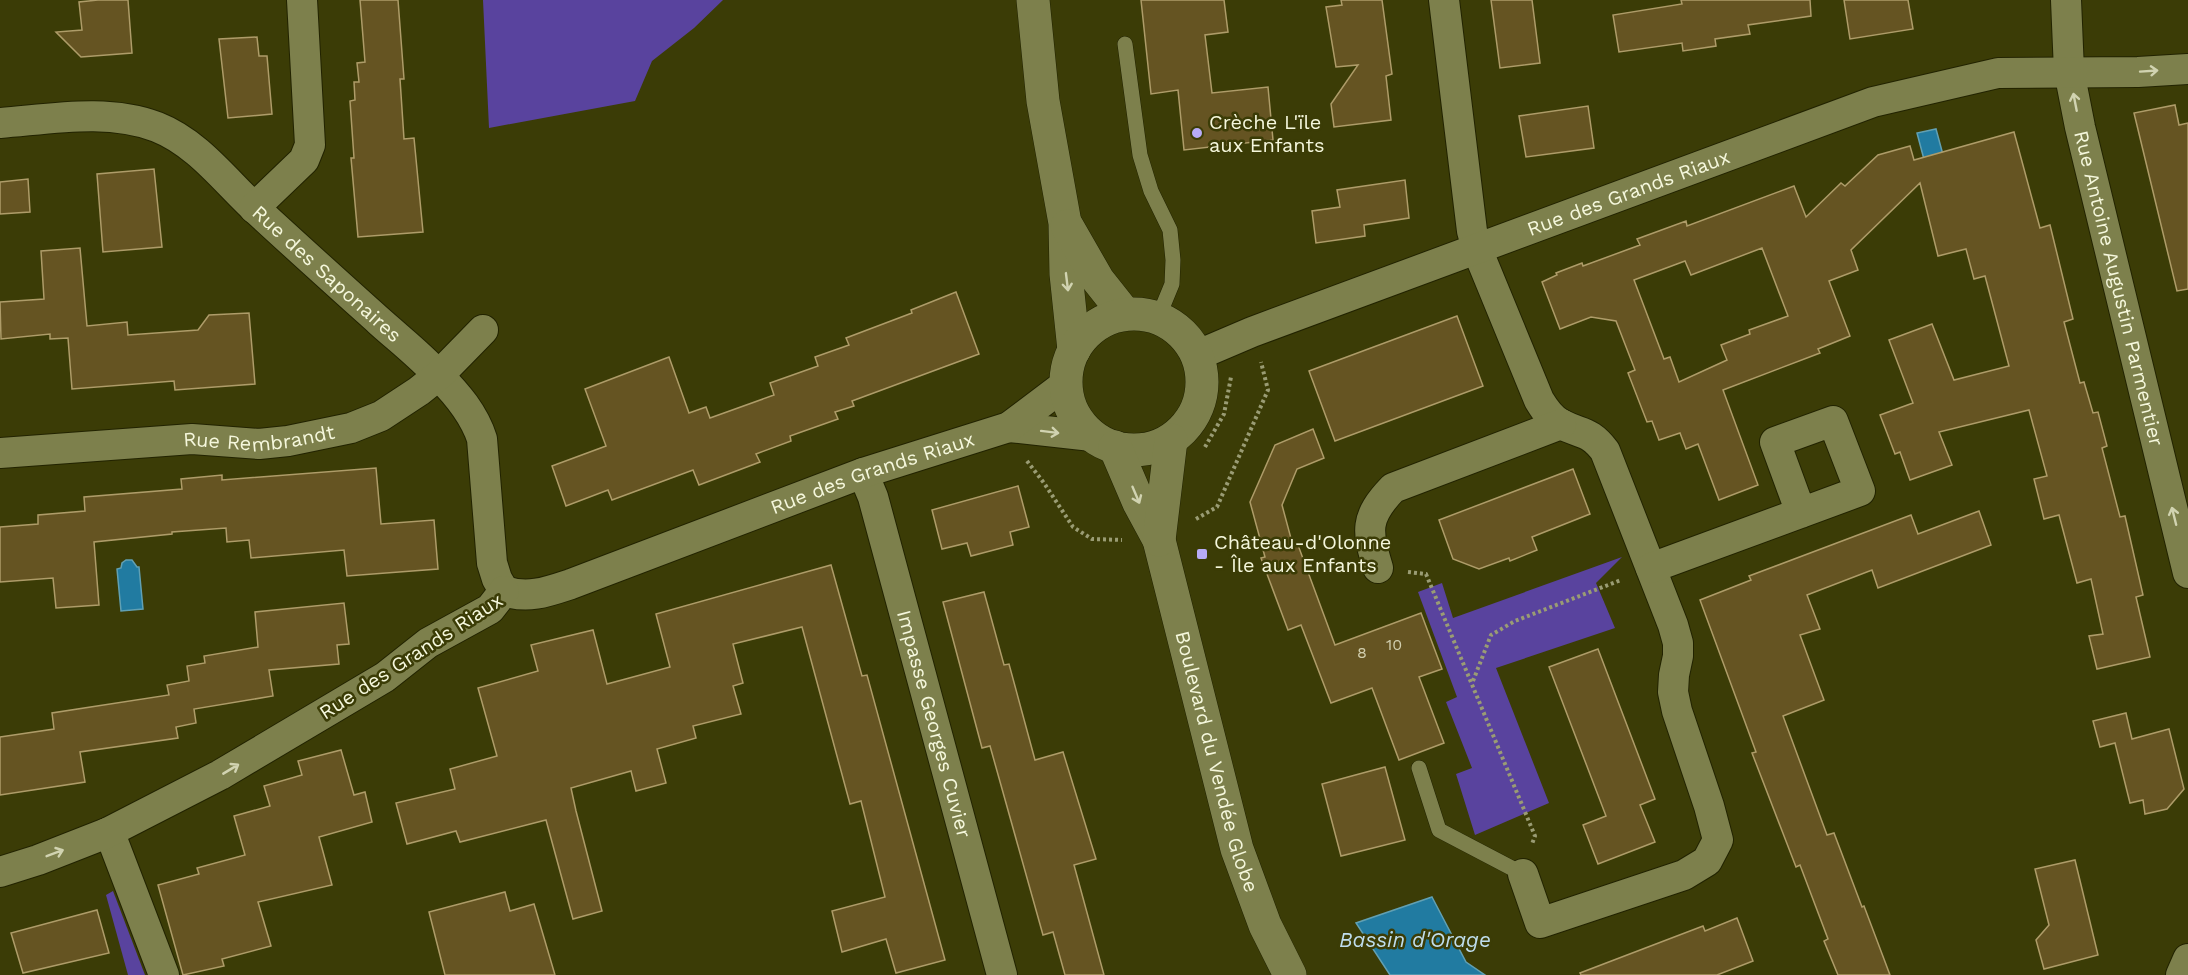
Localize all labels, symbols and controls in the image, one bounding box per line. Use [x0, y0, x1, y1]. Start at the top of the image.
one-way arrow [2138, 66, 2158, 77]
one-way arrow [2069, 93, 2080, 112]
place label: Crèche L'ïle aux Enfants [1209, 110, 1324, 157]
marker: Crèche L'ïle aux Enfants [1190, 126, 1204, 140]
street label: Rue Antoine Augustin Parmentier [2069, 128, 2169, 448]
street label: Rue des Grands Riaux [1524, 144, 1733, 241]
street label: Rue des Saponaires [247, 200, 406, 347]
one-way arrow [1062, 271, 1073, 291]
street label: Rue Rembrandt [182, 420, 337, 457]
street label: Rue des Grands Riaux [767, 427, 977, 519]
one-way arrow [1040, 427, 1060, 438]
one-way arrow [1130, 485, 1142, 503]
one-way arrow [2168, 507, 2180, 526]
place label: Château-d'Olonne - Île aux Enfants [1214, 530, 1391, 577]
marker: Château-d'Olonne - Île aux Enfants [1195, 547, 1209, 561]
street label: Rue des Grands Riaux [315, 588, 507, 724]
street label: Impasse Georges Cuvier [892, 607, 976, 840]
street label: Boulevard du Vendée Globe [1170, 628, 1264, 896]
house number: 10 [1386, 635, 1402, 654]
house number: 8 [1357, 643, 1367, 662]
one-way arrow [222, 762, 239, 774]
one-way arrow [46, 847, 64, 858]
water label: Bassin d'Orage [1339, 927, 1491, 952]

